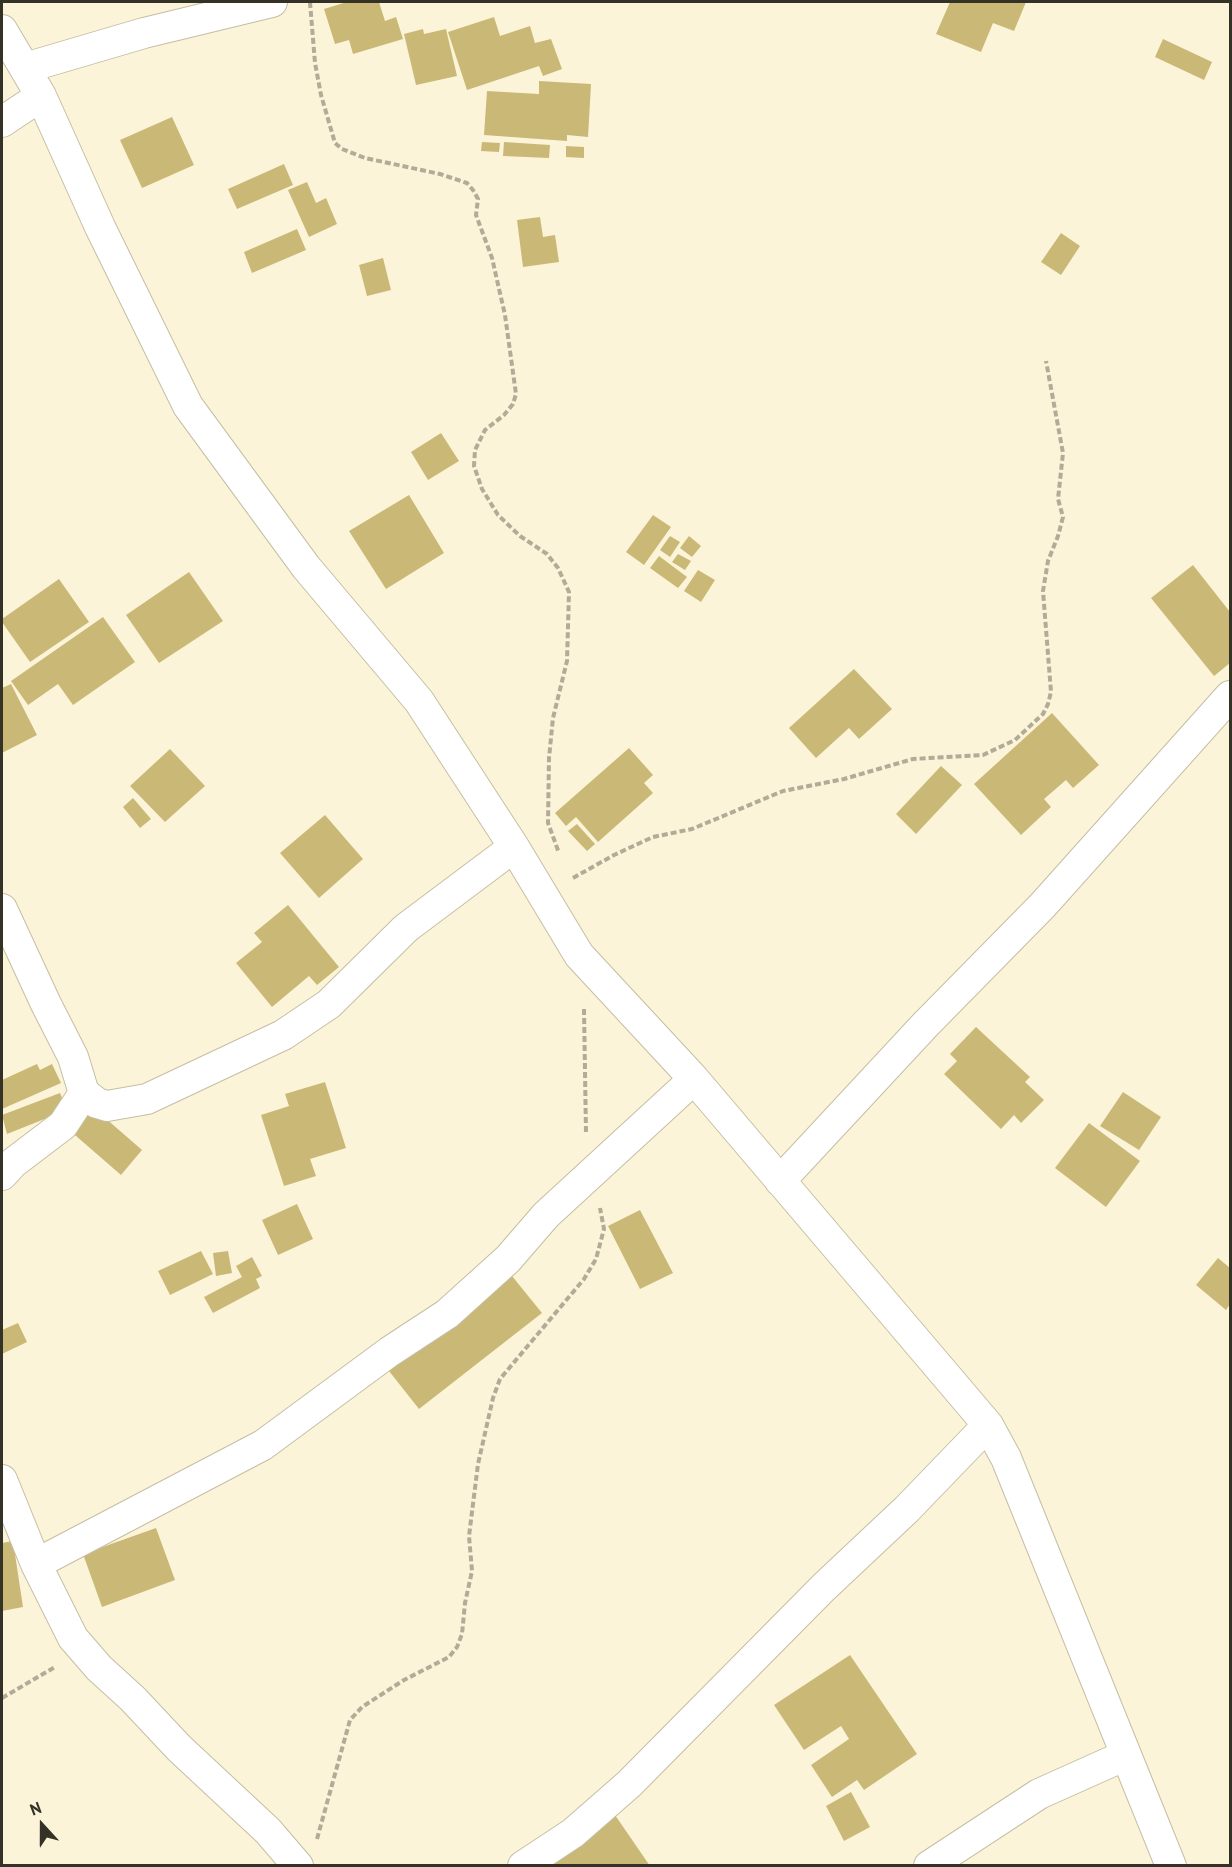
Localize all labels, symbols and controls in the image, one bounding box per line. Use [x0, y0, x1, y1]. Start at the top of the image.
north arrow [12, 1795, 72, 1855]
text: N [27, 1797, 44, 1819]

